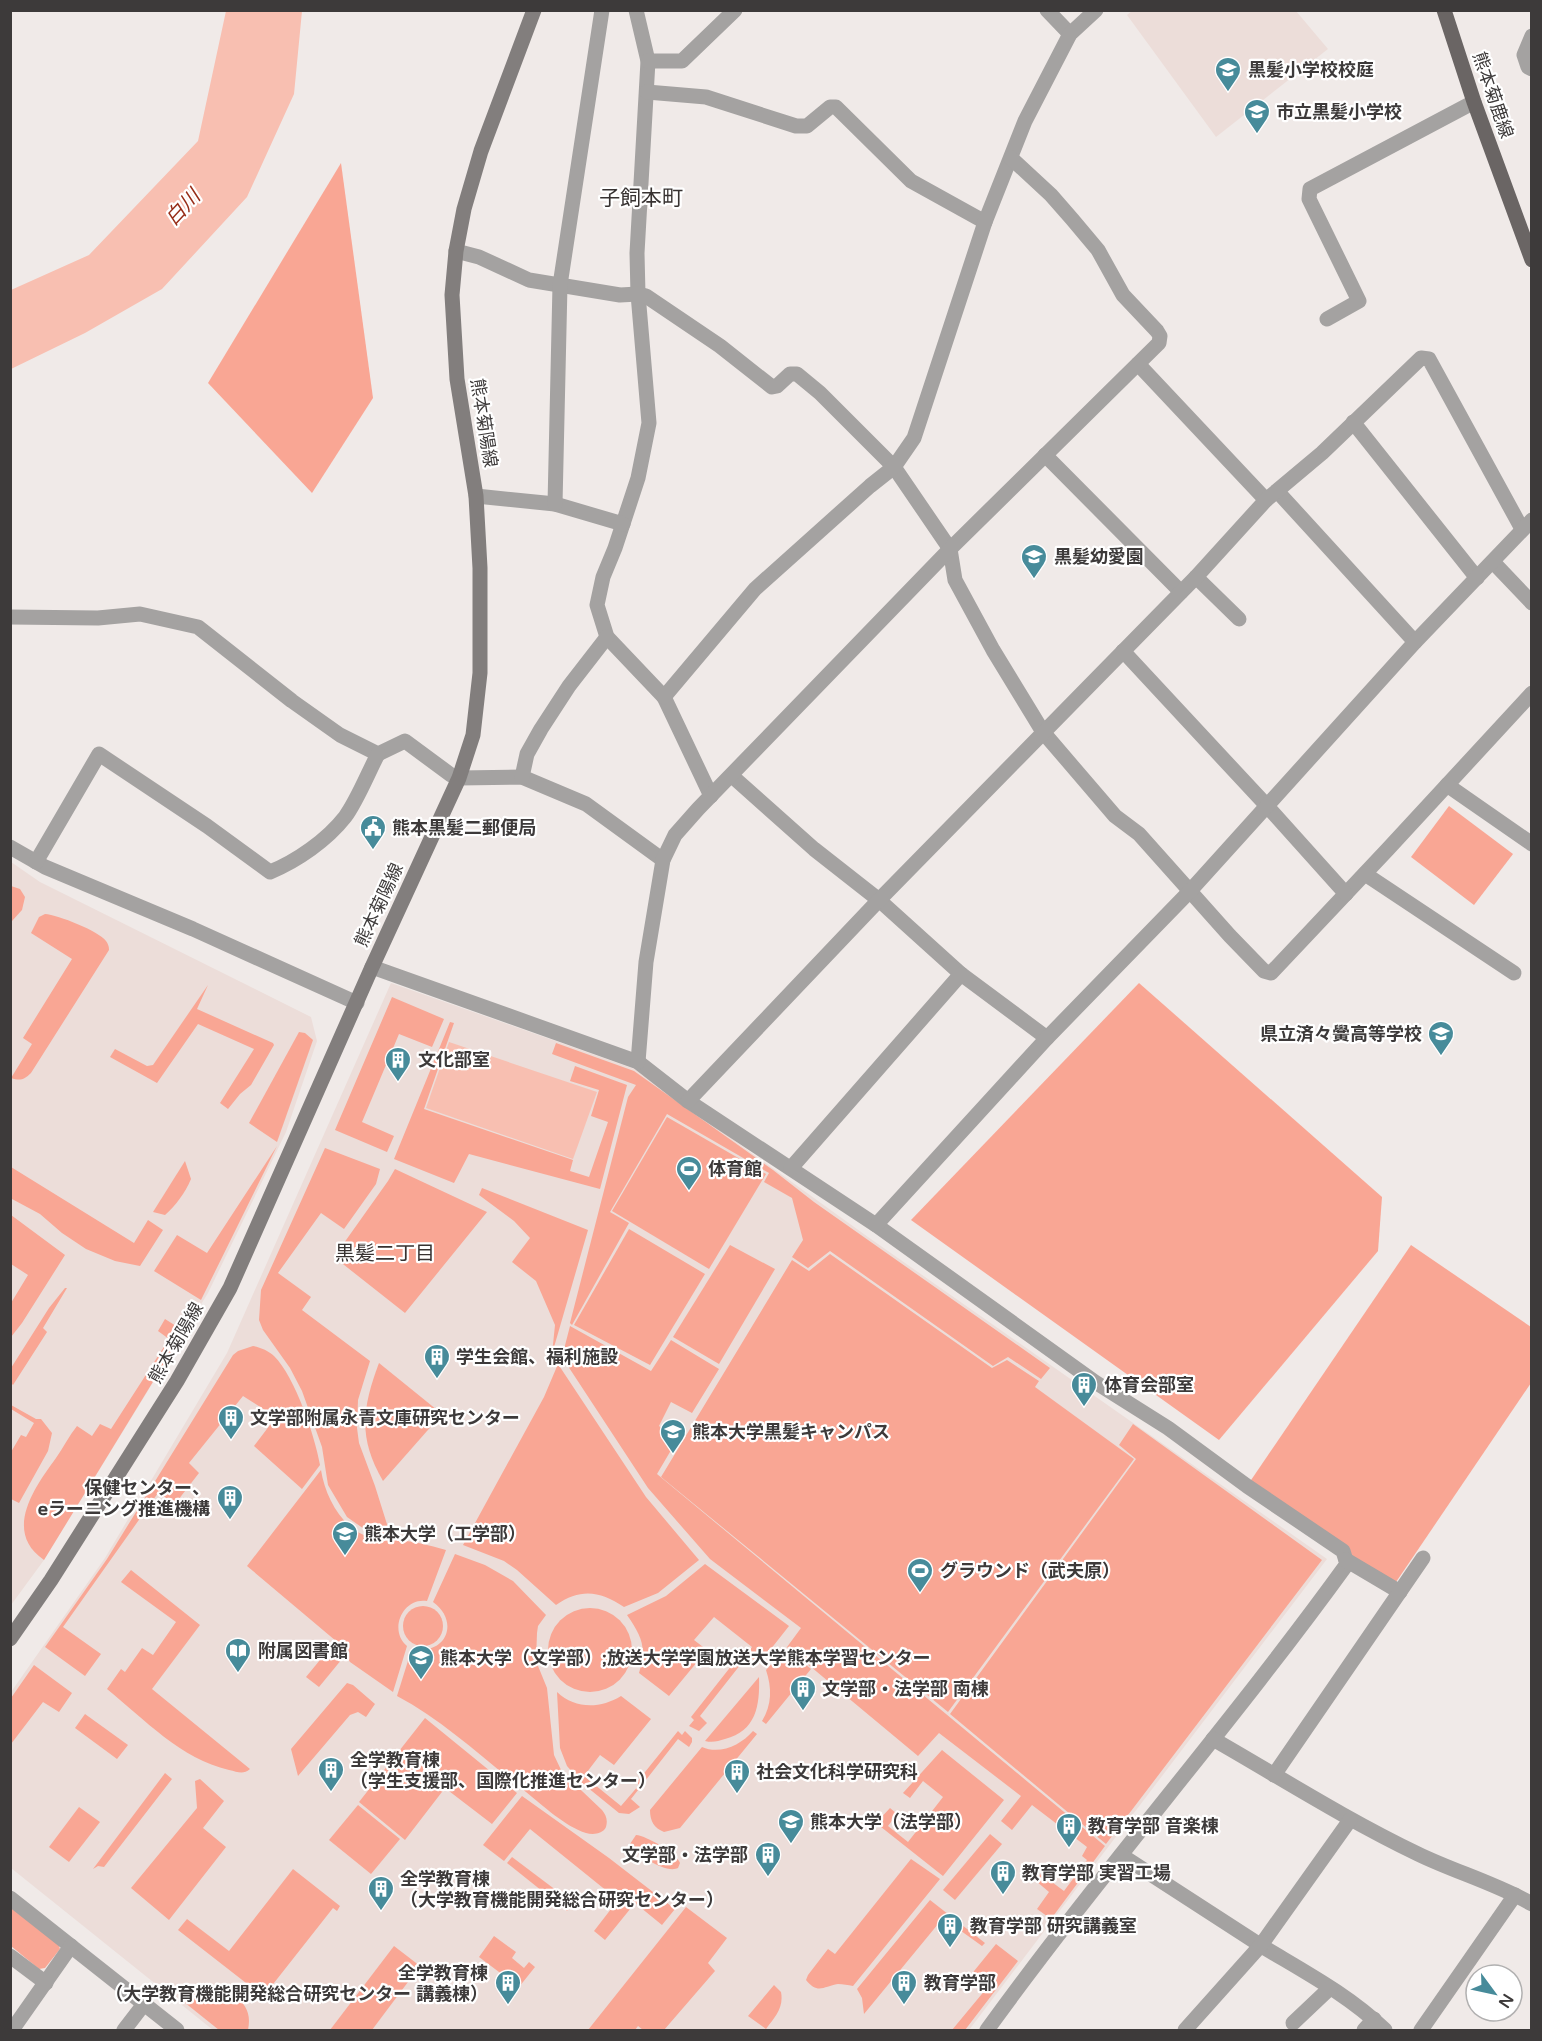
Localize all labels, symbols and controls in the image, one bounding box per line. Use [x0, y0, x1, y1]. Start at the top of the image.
street label: 熊本菊鹿線 [1468, 49, 1518, 141]
school or university icon: 黒髪小学校校庭 [1213, 55, 1243, 93]
place label: 黒髪小学校校庭 [1248, 59, 1374, 81]
school or university icon: 市立黒髪小学校 [1242, 97, 1272, 135]
place label: 市立黒髪小学校 [1276, 101, 1402, 123]
water label: 白川 [161, 184, 207, 231]
district label: 子飼本町 [599, 186, 683, 211]
street label: 熊本菊陽線 [466, 377, 502, 469]
school or university icon: 黒髪幼愛園 [1019, 542, 1049, 580]
place label: 黒髪幼愛園 [1054, 546, 1144, 568]
public building icon: 熊本黒髪二郵便局 [358, 813, 388, 851]
place label: 熊本黒髪二郵便局 [392, 817, 536, 839]
street label: 熊本菊陽線 [350, 860, 408, 950]
school or university icon: 県立済々黌高等学校 [1426, 1019, 1456, 1057]
place label: 県立済々黌高等学校 [1260, 1023, 1422, 1045]
building icon: 文化部室 [383, 1045, 413, 1083]
place label: 文化部室 [418, 1049, 490, 1071]
sports icon: 体育館 [674, 1154, 704, 1192]
place label: 体育館 [708, 1158, 762, 1180]
district label: 黒髪二丁目 [335, 1242, 435, 1266]
street label: 熊本菊陽線 [144, 1299, 208, 1387]
building icon: 学生会館、福利施設 [422, 1342, 452, 1380]
place label: 学生会館、福利施設 [456, 1346, 618, 1368]
building icon: 体育会部室 [1069, 1370, 1099, 1408]
place label: 体育会部室 [1104, 1374, 1194, 1396]
building icon: 文学部附属永青文庫研究センター [216, 1403, 246, 1441]
place label: 文学部附属永青文庫研究センター [250, 1407, 520, 1429]
school or university icon: 熊本大学黒髪キャンパス [658, 1417, 688, 1455]
place label: 熊本大学黒髪キャンパス [692, 1421, 890, 1443]
place label: 保健センター、 eラーニング推進機構 [38, 1477, 210, 1520]
building icon: 保健センター、 eラーニング推進機構 [215, 1483, 245, 1521]
school or university icon: 熊本大学（工学部） [330, 1519, 360, 1557]
place label: 熊本大学（工学部） [364, 1523, 526, 1545]
sports icon: グラウンド（武夫原） [905, 1556, 935, 1594]
place label: グラウンド（武夫原） [940, 1560, 1120, 1582]
library icon: 附属図書館 [223, 1636, 253, 1674]
place label: 附属図書館 [258, 1640, 348, 1662]
school or university icon: 熊本大学（文学部）;放送大学学園放送大学熊本学習センター [406, 1643, 436, 1681]
place label: 熊本大学（文学部）;放送大学学園放送大学熊本学習センター [440, 1647, 931, 1669]
building icon: 文学部・法学部 南棟 [788, 1674, 818, 1712]
place label: 文学部・法学部 南棟 [822, 1678, 989, 1700]
place label: 全学教育棟 （学生支援部、国際化推進センター） [350, 1749, 656, 1792]
building icon: 全学教育棟 （学生支援部、国際化推進センター） [316, 1755, 346, 1793]
building icon: 社会文化科学研究科 [722, 1757, 752, 1795]
place label: 社会文化科学研究科 [756, 1761, 918, 1783]
school or university icon: 熊本大学（法学部） [776, 1807, 806, 1845]
place label: 熊本大学（法学部） [810, 1811, 972, 1833]
building icon: 教育学部 音楽棟 [1054, 1811, 1084, 1849]
place label: 教育学部 音楽棟 [1088, 1815, 1219, 1837]
building icon: 文学部・法学部 [753, 1840, 783, 1878]
place label: 文学部・法学部 [622, 1844, 748, 1866]
building icon: 教育学部 実習工場 [988, 1858, 1018, 1896]
place label: 教育学部 実習工場 [1022, 1862, 1171, 1884]
place label: 全学教育棟 （大学教育機能開発総合研究センター） [400, 1868, 724, 1911]
building icon: 全学教育棟 （大学教育機能開発総合研究センター） [366, 1874, 396, 1912]
building icon: 教育学部 研究講義室 [935, 1911, 965, 1949]
place label: 教育学部 研究講義室 [970, 1915, 1137, 1937]
place label: 全学教育棟 （大学教育機能開発総合研究センター 講義棟） [105, 1962, 488, 2005]
north arrow [1464, 1963, 1524, 2023]
building icon: 全学教育棟 （大学教育機能開発総合研究センター 講義棟） [493, 1968, 523, 2006]
building icon: 教育学部 [889, 1968, 919, 2006]
place label: 教育学部 [924, 1972, 996, 1994]
text: N [1494, 1990, 1518, 2011]

